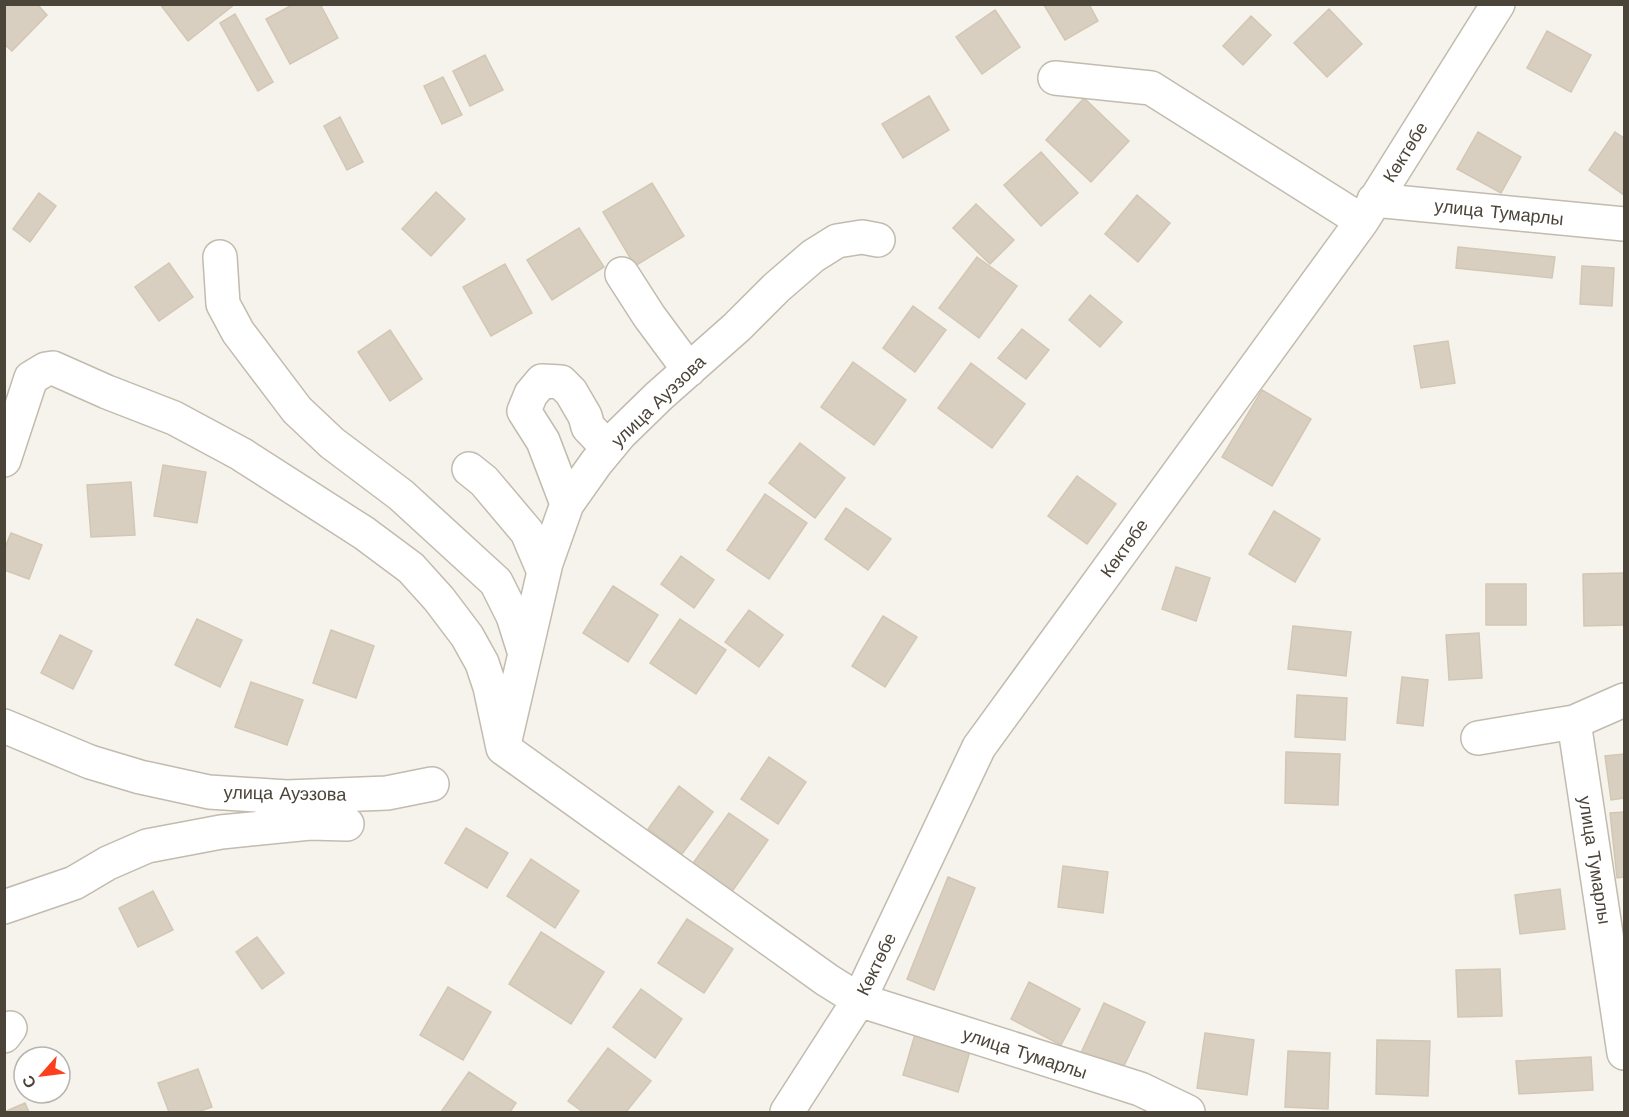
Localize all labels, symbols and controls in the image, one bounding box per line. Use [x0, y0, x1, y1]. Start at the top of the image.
street label: Көктөбе [1378, 118, 1432, 186]
street label: улица Тумарлы [1433, 195, 1565, 229]
street label: улица Ауэзова [607, 350, 710, 451]
street label: Көктөбе [1096, 515, 1152, 581]
street label: улица Ауэзова [224, 781, 347, 805]
street label: улица Тумарлы [1574, 794, 1616, 926]
street label: Көктөбе [852, 929, 900, 999]
street label: улица Тумарлы [960, 1023, 1090, 1083]
north arrow [12, 1045, 72, 1105]
text: С [18, 1072, 40, 1091]

